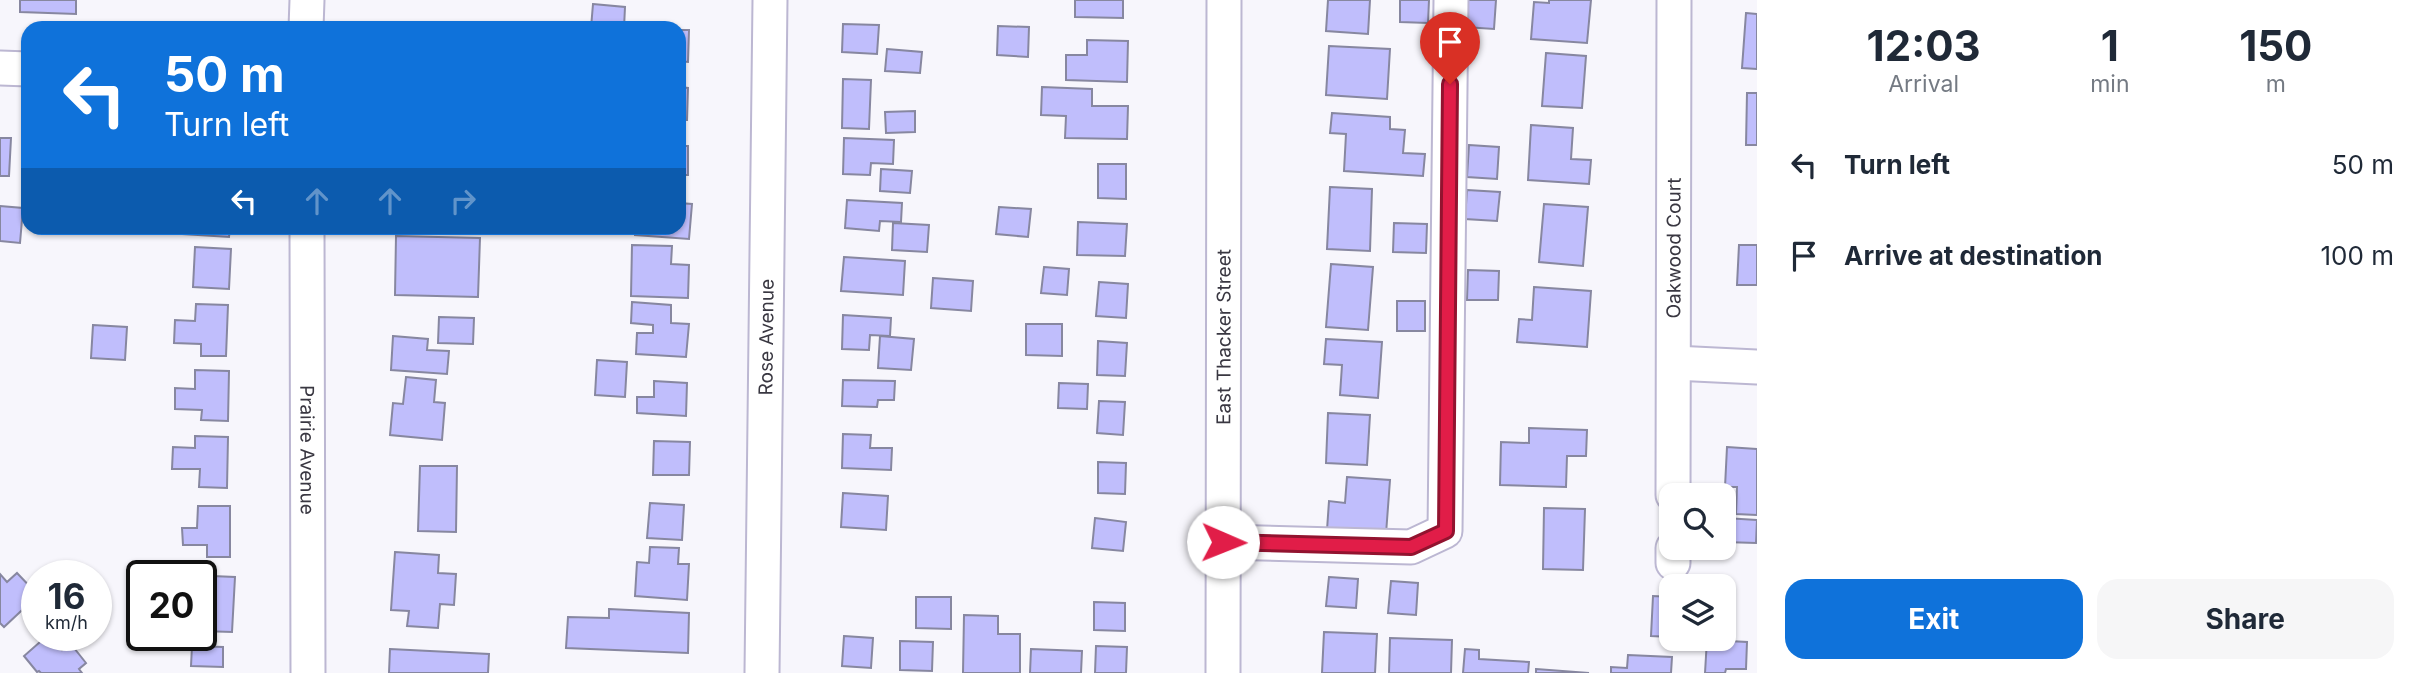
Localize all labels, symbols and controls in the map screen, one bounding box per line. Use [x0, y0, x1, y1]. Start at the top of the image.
pin [1420, 12.0, 1480, 84]
text: 12:03 [1867, 20, 1981, 71]
text: 1 [2101, 20, 2119, 71]
text: 150 [2239, 20, 2312, 71]
icon: arrive [1431, 23, 1469, 61]
text: 50 m [164, 45, 285, 104]
icon: left [49, 49, 140, 140]
text: Arrival [1888, 70, 1959, 98]
text: min [2090, 70, 2130, 98]
text: m [2266, 70, 2286, 98]
text: Turn left [164, 105, 289, 144]
icon: left [1785, 146, 1823, 184]
text: Turn left [1844, 149, 1950, 180]
text: 50 m [2332, 149, 2394, 180]
street label: Oakwood Court [1662, 178, 1686, 318]
icon: left [225, 182, 263, 220]
icon: ahead [298, 182, 336, 220]
icon: ahead [371, 182, 409, 220]
icon: right [444, 182, 482, 220]
icon: arrive [1785, 237, 1823, 275]
text: Arrive at destination [1844, 240, 2103, 271]
text: 100 m [2321, 240, 2394, 271]
street label: East Thacker Street [1212, 249, 1236, 425]
street label: Rose Avenue [754, 279, 779, 395]
street label: Prairie Avenue [295, 385, 319, 515]
map controls [1659, 483, 1736, 651]
button: search [1659, 483, 1736, 560]
position arrow [1186, 505, 1260, 579]
speed limit sign: 20 [126, 560, 217, 651]
button: layers [1659, 574, 1736, 651]
text: 16 [48, 575, 85, 617]
button: Exit [1785, 579, 2083, 659]
button: Share [2097, 579, 2394, 659]
text: km/h [45, 612, 88, 633]

